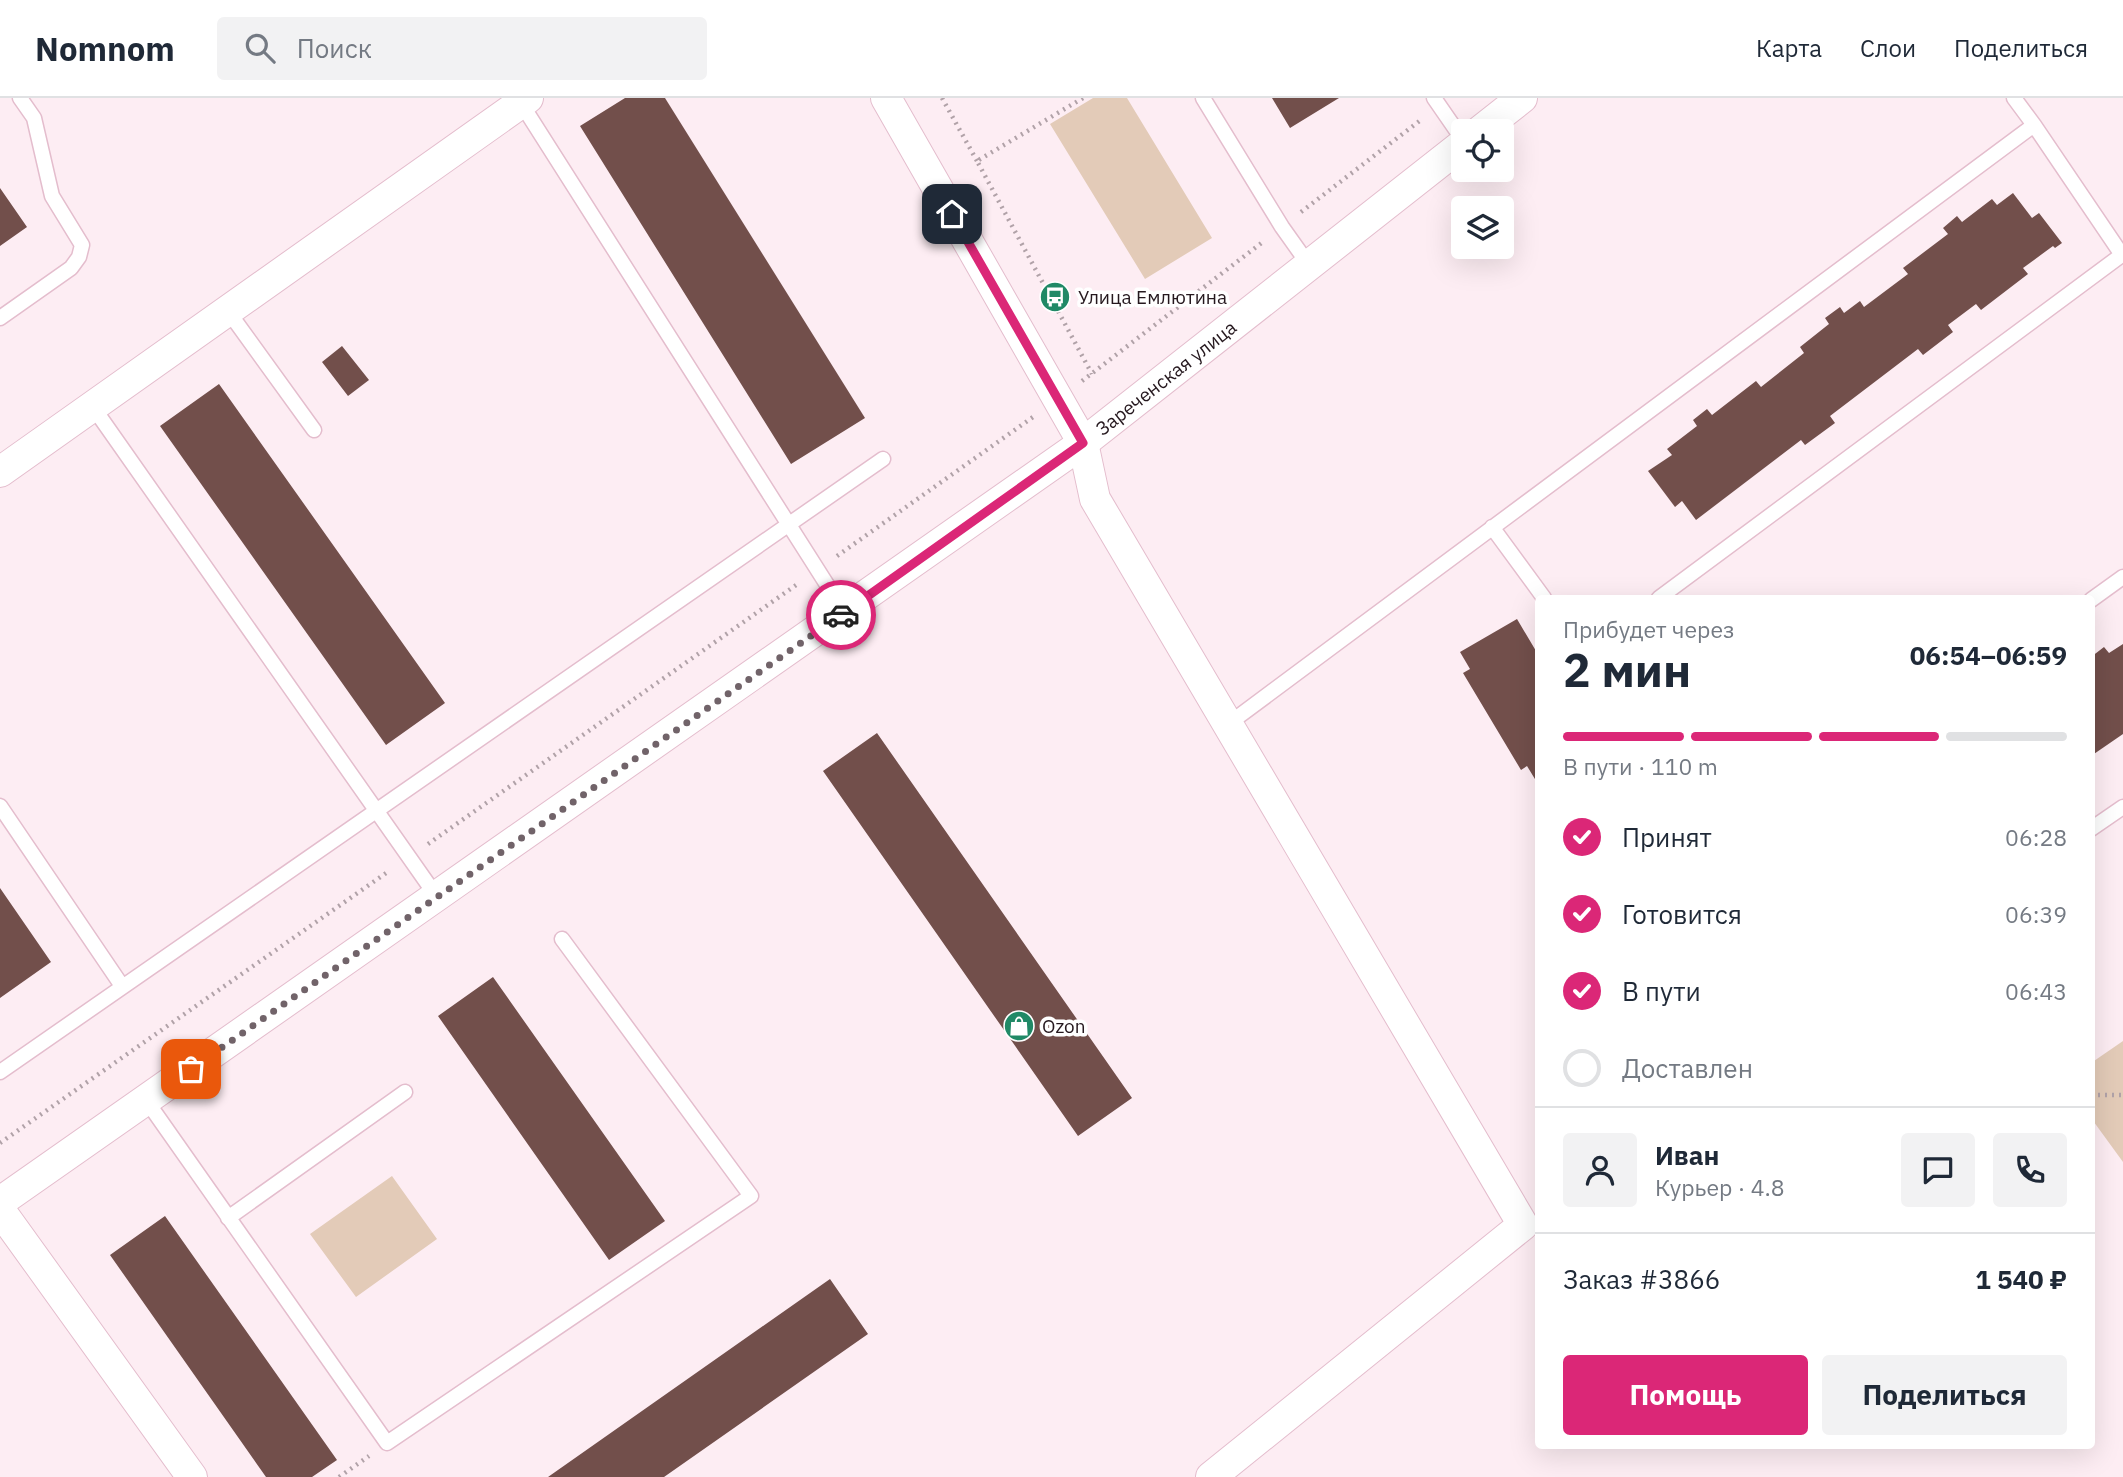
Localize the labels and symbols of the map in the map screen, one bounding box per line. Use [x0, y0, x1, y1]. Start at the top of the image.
pin [922, 184, 982, 244]
bus stop icon: Улица Емлютина [1038, 280, 1072, 314]
place label: Улица Емлютина [1078, 285, 1227, 309]
street label: Зареченская улица [1091, 315, 1241, 440]
courier [806, 580, 876, 650]
shop icon: Ozon [1002, 1009, 1036, 1043]
place label: Ozon [1042, 1014, 1086, 1038]
pin [161, 1039, 221, 1099]

